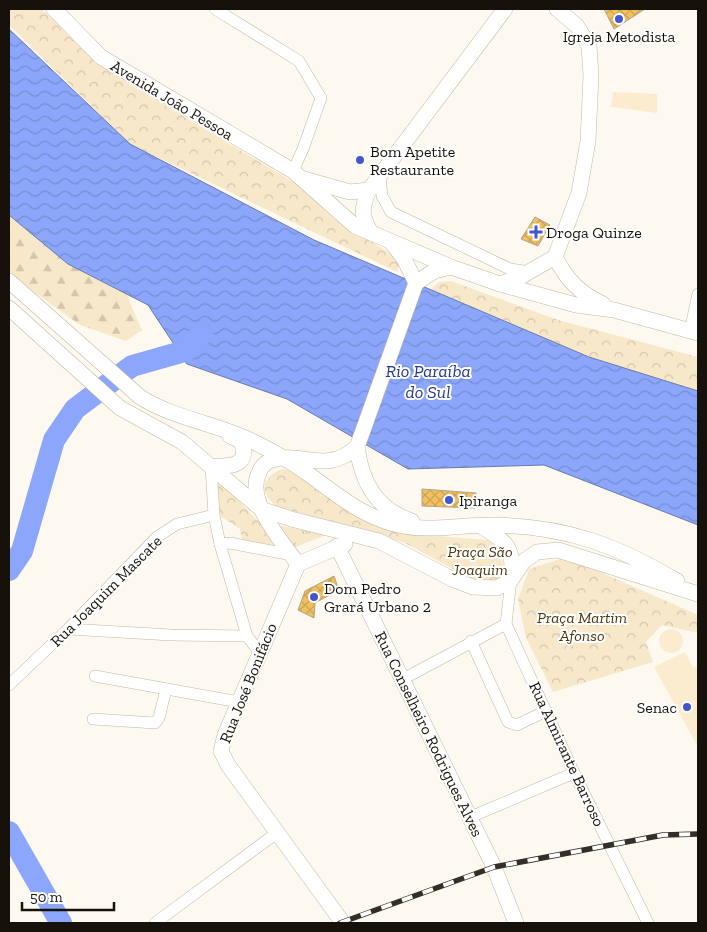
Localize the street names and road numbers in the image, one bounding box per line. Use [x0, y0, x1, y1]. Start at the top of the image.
street label: Avenida João Pessoa [107, 56, 237, 144]
street label: Rua Joaquim Mascate [46, 531, 166, 651]
street label: Rua José Bonifácio [215, 620, 281, 746]
street label: Rua Conselheiro Rodrigues Alves [371, 628, 487, 840]
street label: Rua Almirante Barroso [525, 679, 609, 829]

